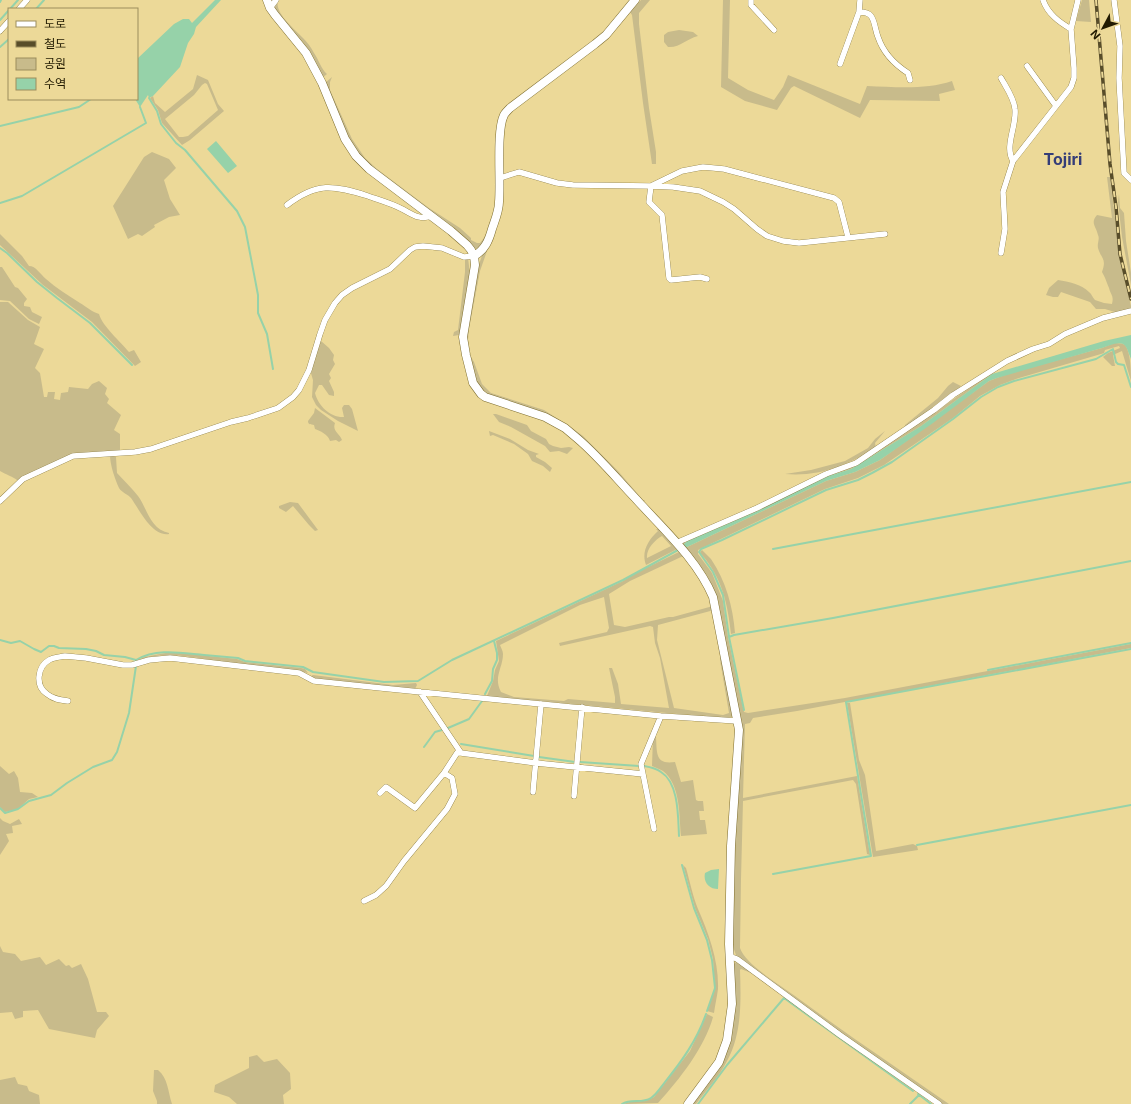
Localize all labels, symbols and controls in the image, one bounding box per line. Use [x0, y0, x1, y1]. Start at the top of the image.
legend [8, 8, 138, 100]
north arrow [1083, 8, 1123, 48]
text: 도로 [44, 16, 66, 31]
text: N [1087, 27, 1103, 42]
text: 철도 [44, 36, 66, 51]
text: 공원 [44, 56, 66, 71]
text: 수역 [44, 76, 66, 91]
district label: Tojiri [1044, 149, 1082, 169]

